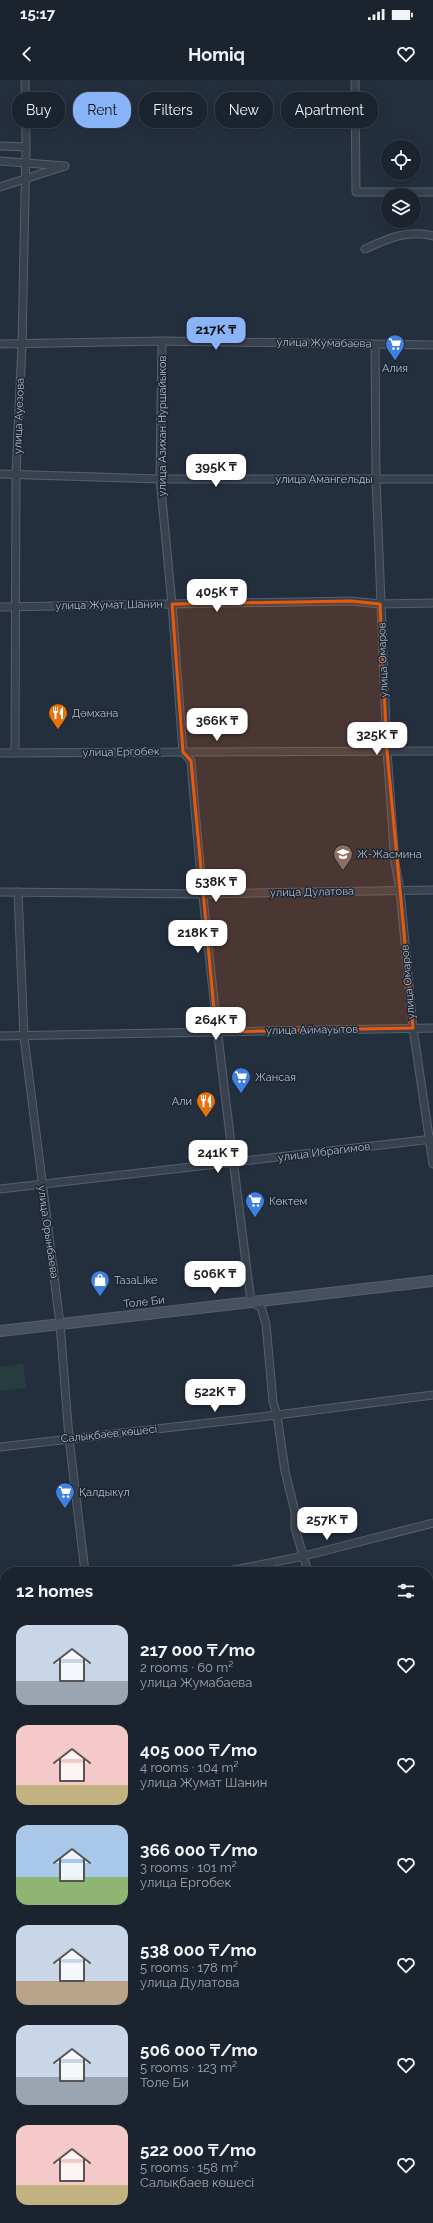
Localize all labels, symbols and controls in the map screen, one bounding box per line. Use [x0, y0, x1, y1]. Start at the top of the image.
text: 15:17 [20, 5, 55, 23]
icon: back [16, 43, 38, 65]
icon: heart [395, 43, 417, 65]
text: Homiq [188, 44, 245, 65]
chip: Buy [12, 92, 65, 128]
chip: Rent [73, 92, 131, 128]
chip: Filters [139, 92, 207, 128]
chip: New [215, 92, 273, 128]
chip: Apartment [281, 92, 378, 128]
map controls [381, 140, 421, 228]
button: locate [381, 140, 421, 180]
button: layers [381, 188, 421, 228]
pin: 217K ₸ [183, 317, 249, 351]
text: 217K ₸ [196, 322, 236, 337]
supermarket icon: Алия [384, 333, 406, 361]
street label: улица Жумабаева [276, 336, 372, 350]
street label: улица Азихан Нуршайыков [156, 355, 169, 496]
place label: Алия [382, 362, 408, 375]
street label: улица Ауезова [11, 378, 27, 454]
pin: 395K ₸ [183, 454, 249, 488]
text: 395K ₸ [195, 459, 237, 474]
street label: улица Амангельды [275, 473, 373, 486]
pin: 405K ₸ [184, 579, 250, 613]
text: 405K ₸ [196, 584, 238, 599]
street label: улица Жумат Шанин [55, 598, 163, 612]
street label: улица Омаров [375, 622, 391, 698]
restaurant icon: Дәмхана [47, 702, 69, 730]
place label: Дәмхана [72, 707, 118, 720]
pin: 366K ₸ [184, 708, 250, 742]
text: 366K ₸ [196, 713, 238, 728]
pin: 325K ₸ [344, 722, 410, 756]
text: 325K ₸ [356, 727, 398, 742]
street label: улица Ергобек [82, 745, 160, 759]
school or university icon: Ж-Жасмина [332, 843, 354, 871]
place label: Ж-Жасмина [357, 848, 422, 861]
pin: 538K ₸ [183, 869, 249, 903]
text: 538K ₸ [195, 874, 237, 889]
street label: улица Дулатова [270, 885, 354, 899]
pin: 218K ₸ [165, 920, 231, 954]
text: 218K ₸ [177, 925, 219, 940]
street label: улица Омаров [398, 944, 418, 1020]
pin: 264K ₸ [183, 1007, 249, 1041]
text: 264K ₸ [195, 1012, 237, 1027]
street label: улица Аймауытов [266, 1023, 358, 1037]
supermarket icon: Жансая [230, 1066, 252, 1094]
place label: Жансая [255, 1071, 296, 1084]
restaurant icon: Али [195, 1090, 217, 1118]
place label: Али [172, 1095, 192, 1108]
pin: 241K ₸ [185, 1140, 251, 1174]
street label: улица Ибрагимов [277, 1140, 371, 1164]
text: 241K ₸ [198, 1145, 238, 1160]
street label: улица Орынбаева [35, 1185, 61, 1279]
supermarket icon: Көктем [244, 1190, 266, 1218]
place label: Көктем [269, 1195, 307, 1208]
pin: 506K ₸ [182, 1261, 248, 1295]
text: 506K ₸ [194, 1266, 236, 1281]
shop icon: ТазаLike [89, 1269, 111, 1297]
place label: ТазаLike [114, 1274, 158, 1287]
street label: Толе Би [123, 1293, 165, 1311]
pin: 522K ₸ [182, 1379, 248, 1413]
text: 522K ₸ [194, 1384, 236, 1399]
street label: Салықбаев көшесі [60, 1422, 158, 1446]
supermarket icon: Қалдыкүл [54, 1481, 76, 1509]
place label: Қалдыкүл [79, 1486, 130, 1499]
pin: 257K ₸ [294, 1507, 360, 1541]
text: 257K ₸ [306, 1512, 348, 1527]
icon: filters [395, 1580, 417, 1602]
text: 12 homes [16, 1581, 93, 1601]
text: 217 000 ₸/mo [140, 1640, 255, 1660]
icon: home [48, 1641, 96, 1689]
icon: heart [395, 1654, 417, 1676]
text: 2 rooms · 60 m² [140, 1660, 233, 1675]
text: улица Жумабаева [140, 1675, 252, 1690]
text: 405 000 ₸/mo [140, 1740, 257, 1760]
icon: home [48, 1741, 96, 1789]
icon: heart [395, 1754, 417, 1776]
text: 4 rooms · 104 m² [140, 1760, 238, 1775]
text: улица Жумат Шанин [140, 1775, 267, 1790]
text: 366 000 ₸/mo [140, 1840, 258, 1860]
icon: home [48, 1841, 96, 1889]
icon: heart [395, 1854, 417, 1876]
text: 3 rooms · 101 m² [140, 1860, 237, 1875]
text: улица Ергобек [140, 1875, 231, 1890]
text: 538 000 ₸/mo [140, 1940, 257, 1960]
icon: home [48, 1941, 96, 1989]
icon: heart [395, 1954, 417, 1976]
text: 5 rooms · 178 m² [140, 1960, 238, 1975]
text: улица Дулатова [140, 1975, 239, 1990]
text: 506 000 ₸/mo [140, 2040, 258, 2060]
icon: home [48, 2041, 96, 2089]
icon: heart [395, 2054, 417, 2076]
text: 5 rooms · 123 m² [140, 2060, 237, 2075]
text: Толе Би [140, 2075, 189, 2090]
text: 522 000 ₸/mo [140, 2140, 256, 2160]
icon: home [48, 2141, 96, 2189]
icon: heart [395, 2154, 417, 2176]
text: 5 rooms · 158 m² [140, 2160, 238, 2175]
text: Салықбаев көшесі [140, 2175, 254, 2190]

